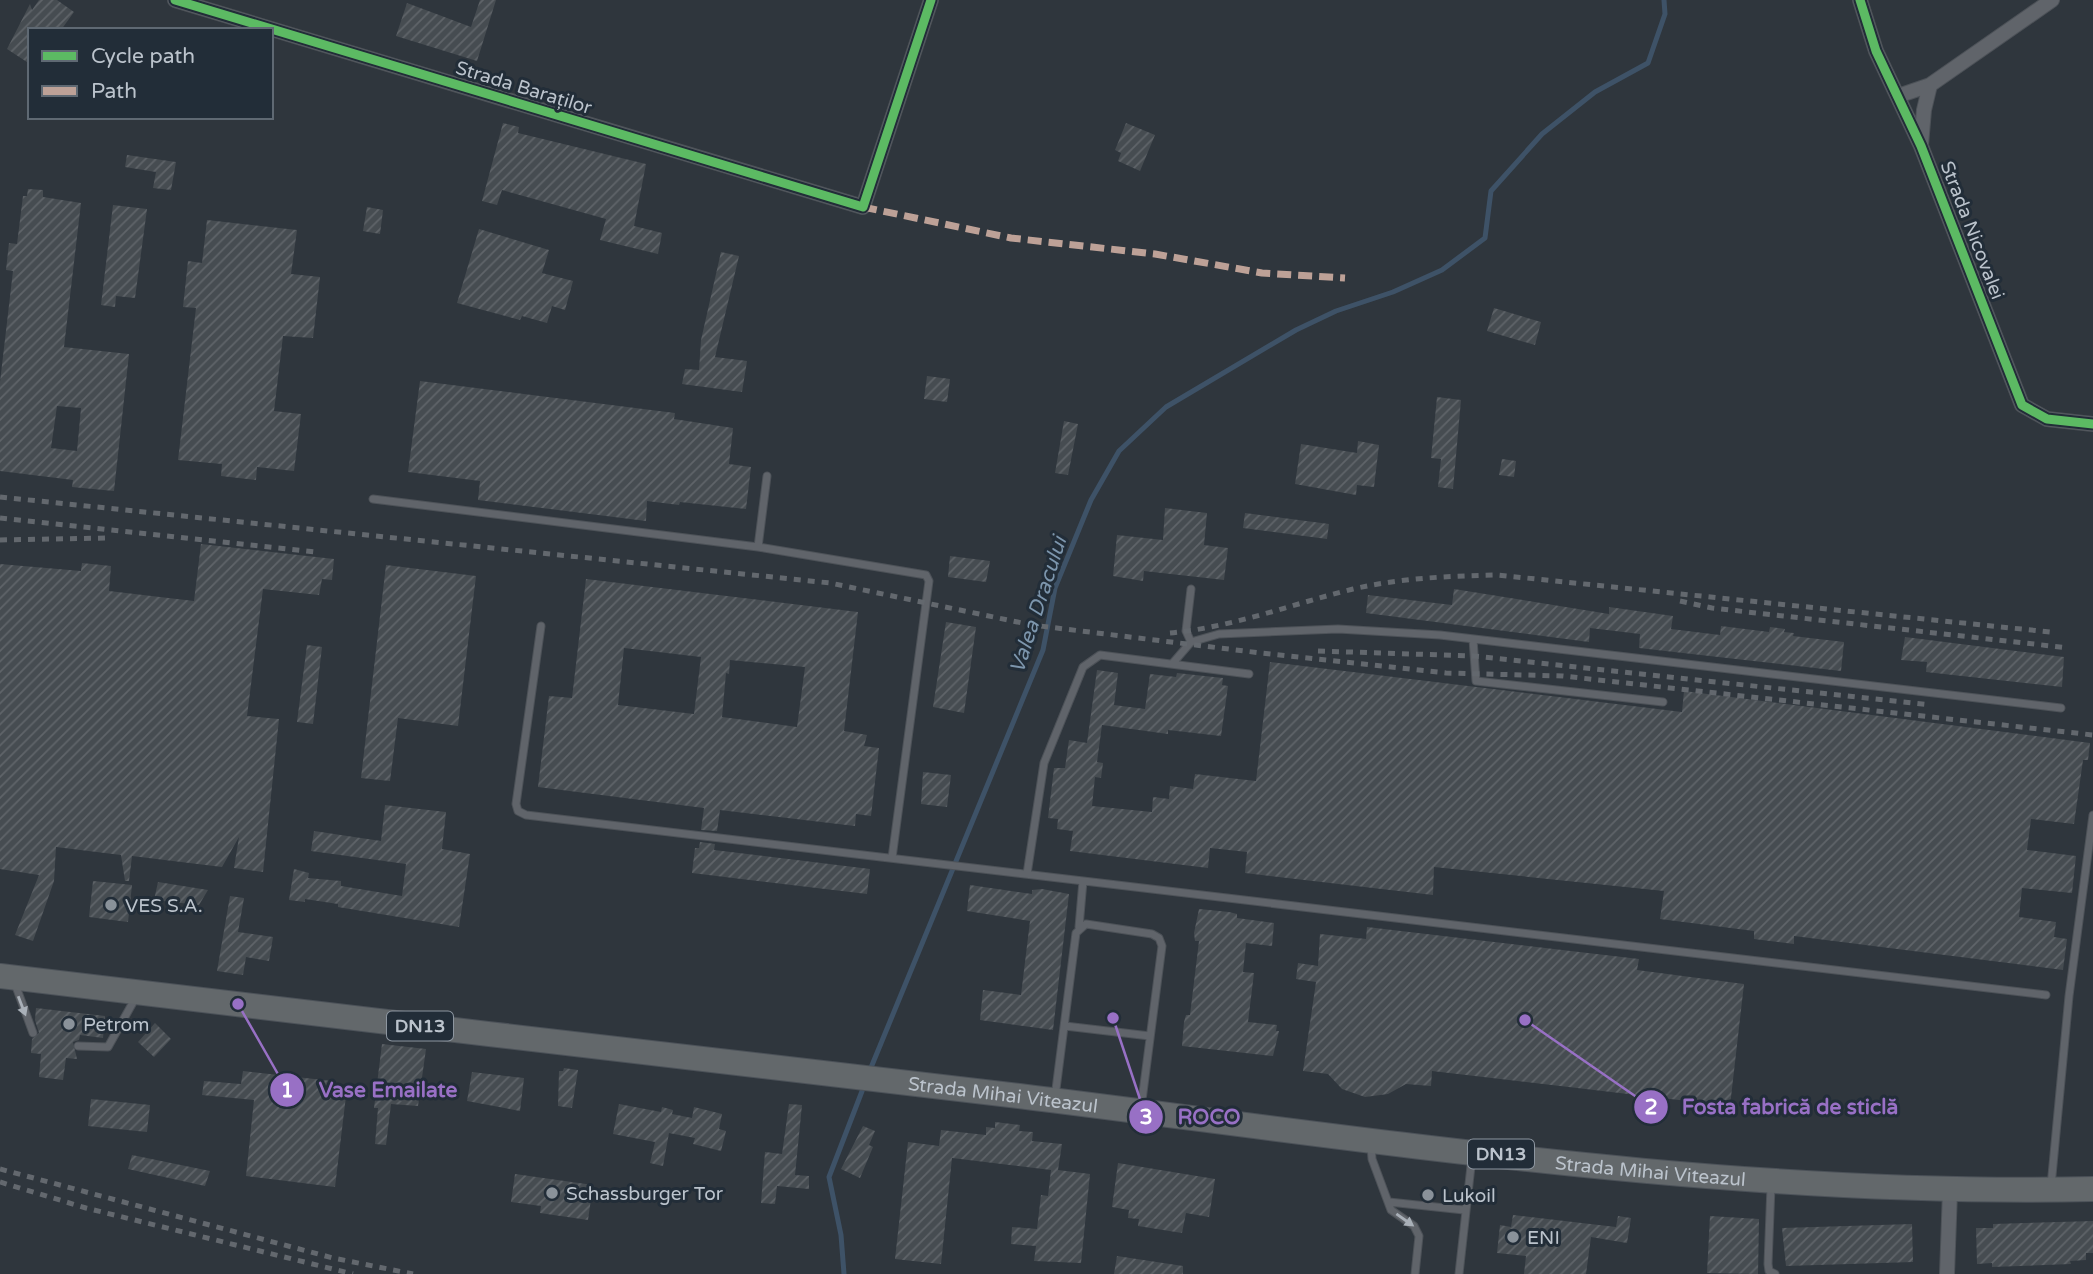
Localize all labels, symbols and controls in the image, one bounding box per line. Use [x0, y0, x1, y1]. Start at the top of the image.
legend [28, 28, 273, 119]
text: Cycle path [91, 44, 195, 69]
street label: Strada Baraților [453, 57, 595, 119]
text: Path [91, 79, 137, 104]
street label: Strada Nicovalei [1936, 158, 2009, 303]
water label: Valea Dracului [1005, 531, 1073, 677]
place label: VES S.A. [125, 895, 203, 917]
marker: VES S.A. [103, 897, 119, 913]
one-way arrow [17, 995, 28, 1016]
road number: DN13 [387, 1012, 453, 1041]
place label: Petrom [83, 1014, 150, 1036]
marker: Petrom [61, 1016, 77, 1032]
callout: Vase Emailate [269, 1069, 471, 1111]
street label: Strada Mihai Viteazul [907, 1073, 1099, 1118]
text: 1 [280, 1078, 294, 1103]
text: Vase Emailate [319, 1078, 457, 1103]
callout: Fosta fabrică de sticlă [1633, 1086, 1913, 1128]
text: 2 [1644, 1095, 1658, 1120]
text: Fosta fabrică de sticlă [1682, 1095, 1898, 1120]
callout: ROCO [1129, 1096, 1255, 1138]
text: 3 [1139, 1105, 1153, 1130]
text: ROCO [1177, 1105, 1241, 1130]
road number: DN13 [1468, 1140, 1534, 1168]
street label: Strada Mihai Viteazul [1554, 1152, 1746, 1191]
place label: Schassburger Tor [566, 1183, 724, 1205]
marker: Schassburger Tor [544, 1185, 560, 1201]
place label: Lukoil [1442, 1185, 1496, 1207]
marker: Lukoil [1420, 1187, 1436, 1203]
one-way arrow [1396, 1213, 1414, 1227]
place label: ENI [1527, 1227, 1560, 1249]
marker: ENI [1505, 1229, 1521, 1245]

